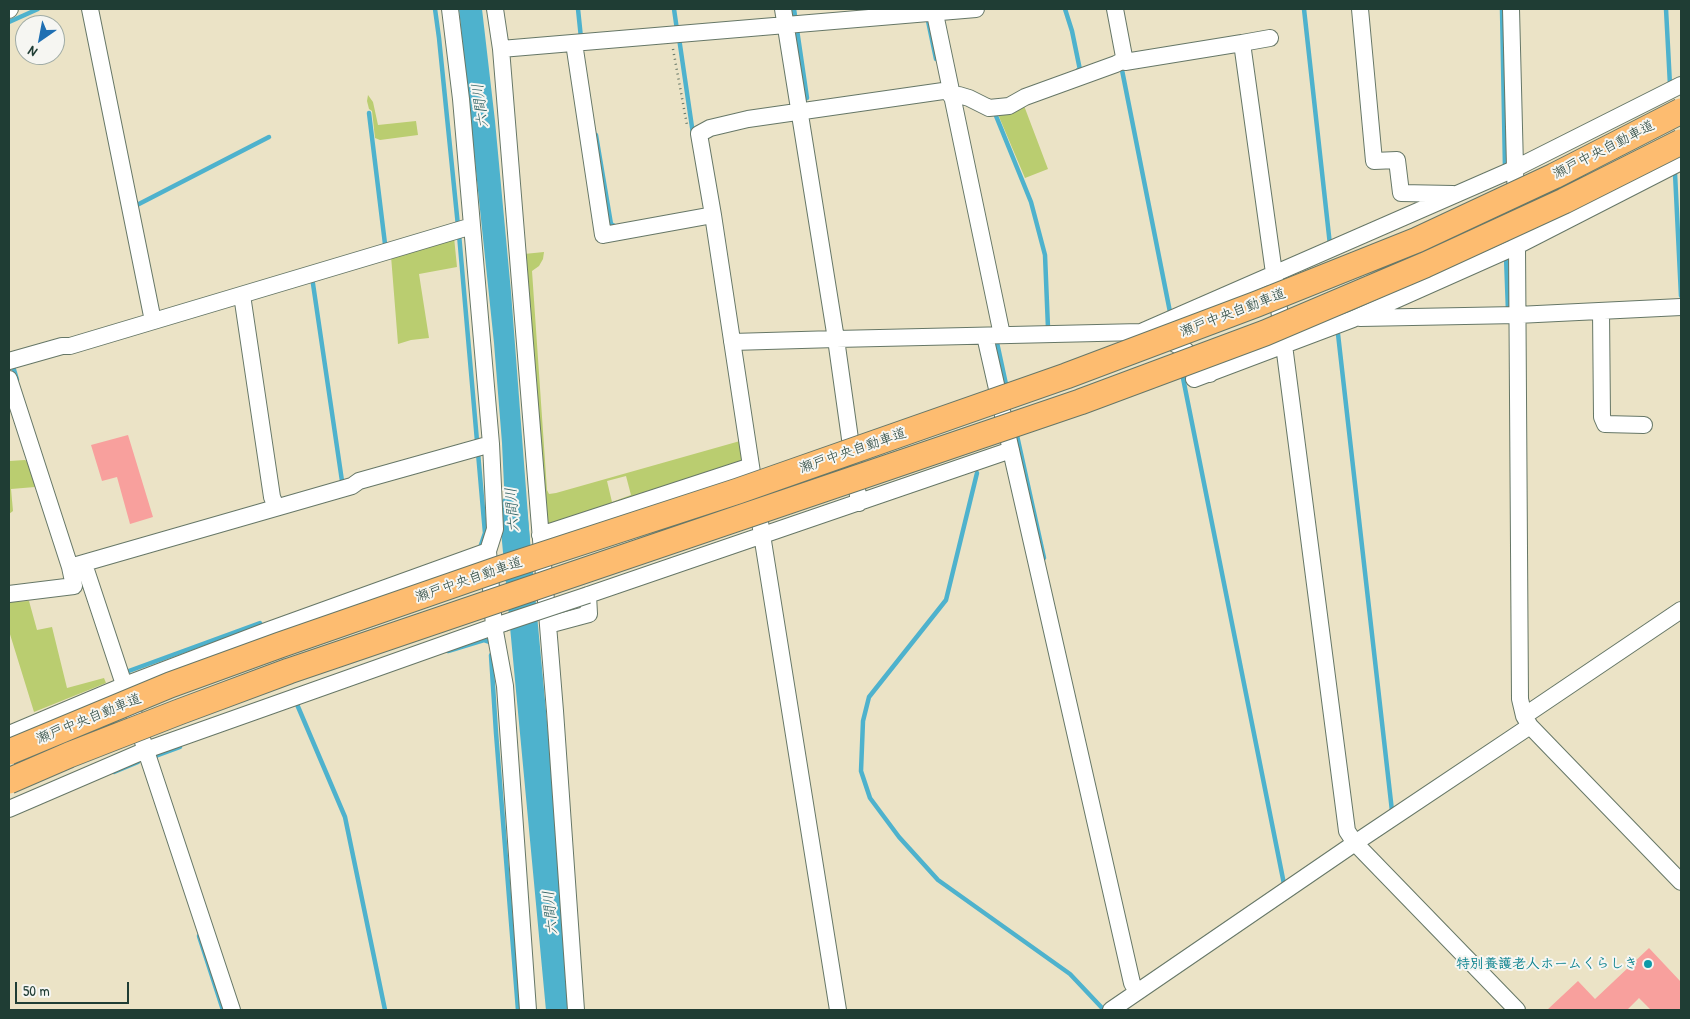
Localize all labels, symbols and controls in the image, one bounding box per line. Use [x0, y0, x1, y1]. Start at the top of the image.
north arrow [15, 15, 65, 65]
text: N [24, 42, 40, 62]
water label: 六間川 [469, 83, 493, 129]
street label: 瀬戸中央自動車道 [1550, 117, 1658, 183]
street label: 瀬戸中央自動車道 [1178, 285, 1288, 341]
street label: 瀬戸中央自動車道 [797, 425, 909, 477]
water label: 六間川 [502, 487, 524, 533]
street label: 瀬戸中央自動車道 [413, 554, 525, 606]
street label: 瀬戸中央自動車道 [34, 690, 144, 748]
water label: 六間川 [540, 890, 562, 936]
place label: 特別養護老人ホームくらしき [1456, 956, 1638, 972]
marker: 特別養護老人ホームくらしき [1642, 958, 1654, 970]
scale bar [18, 972, 131, 1004]
text: 50 m [23, 980, 50, 1001]

